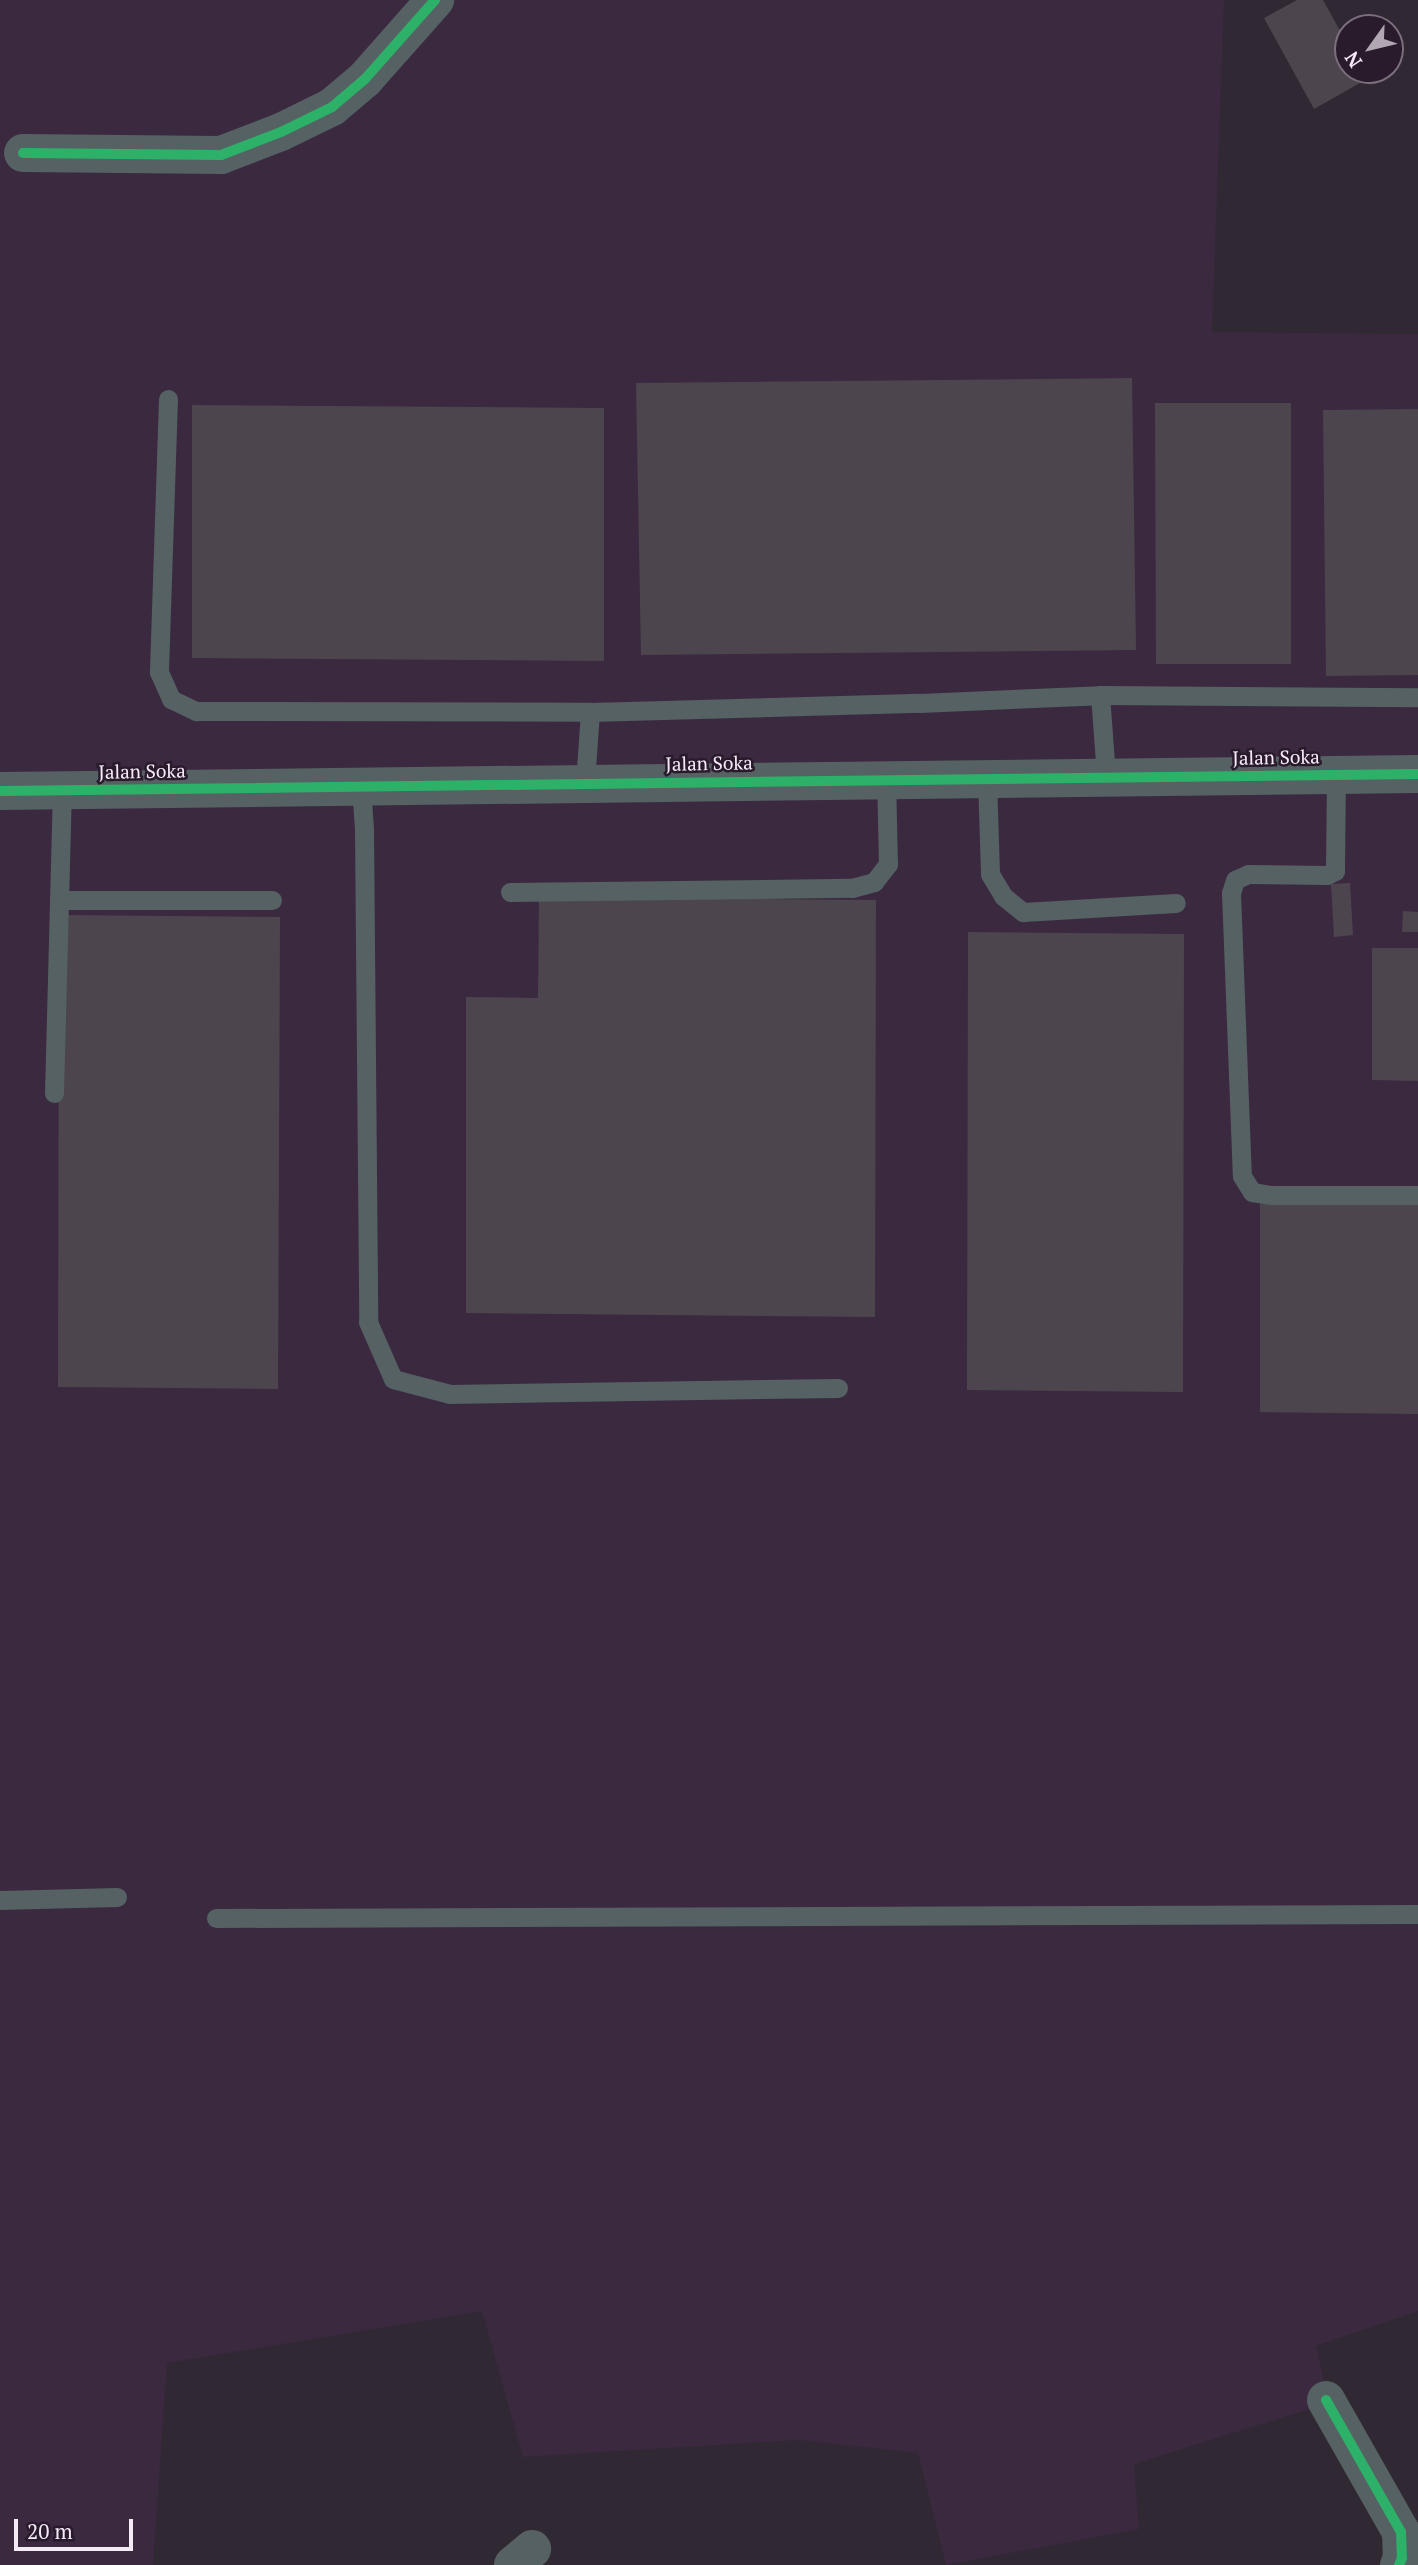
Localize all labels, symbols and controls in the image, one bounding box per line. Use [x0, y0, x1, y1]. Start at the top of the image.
north arrow [1334, 14, 1404, 84]
text: N [1338, 47, 1367, 73]
street label: Jalan Soka [1232, 745, 1320, 769]
street label: Jalan Soka [665, 751, 753, 775]
street label: Jalan Soka [98, 759, 186, 783]
scale bar [18, 2506, 136, 2550]
text: 20 m [27, 2517, 73, 2545]

